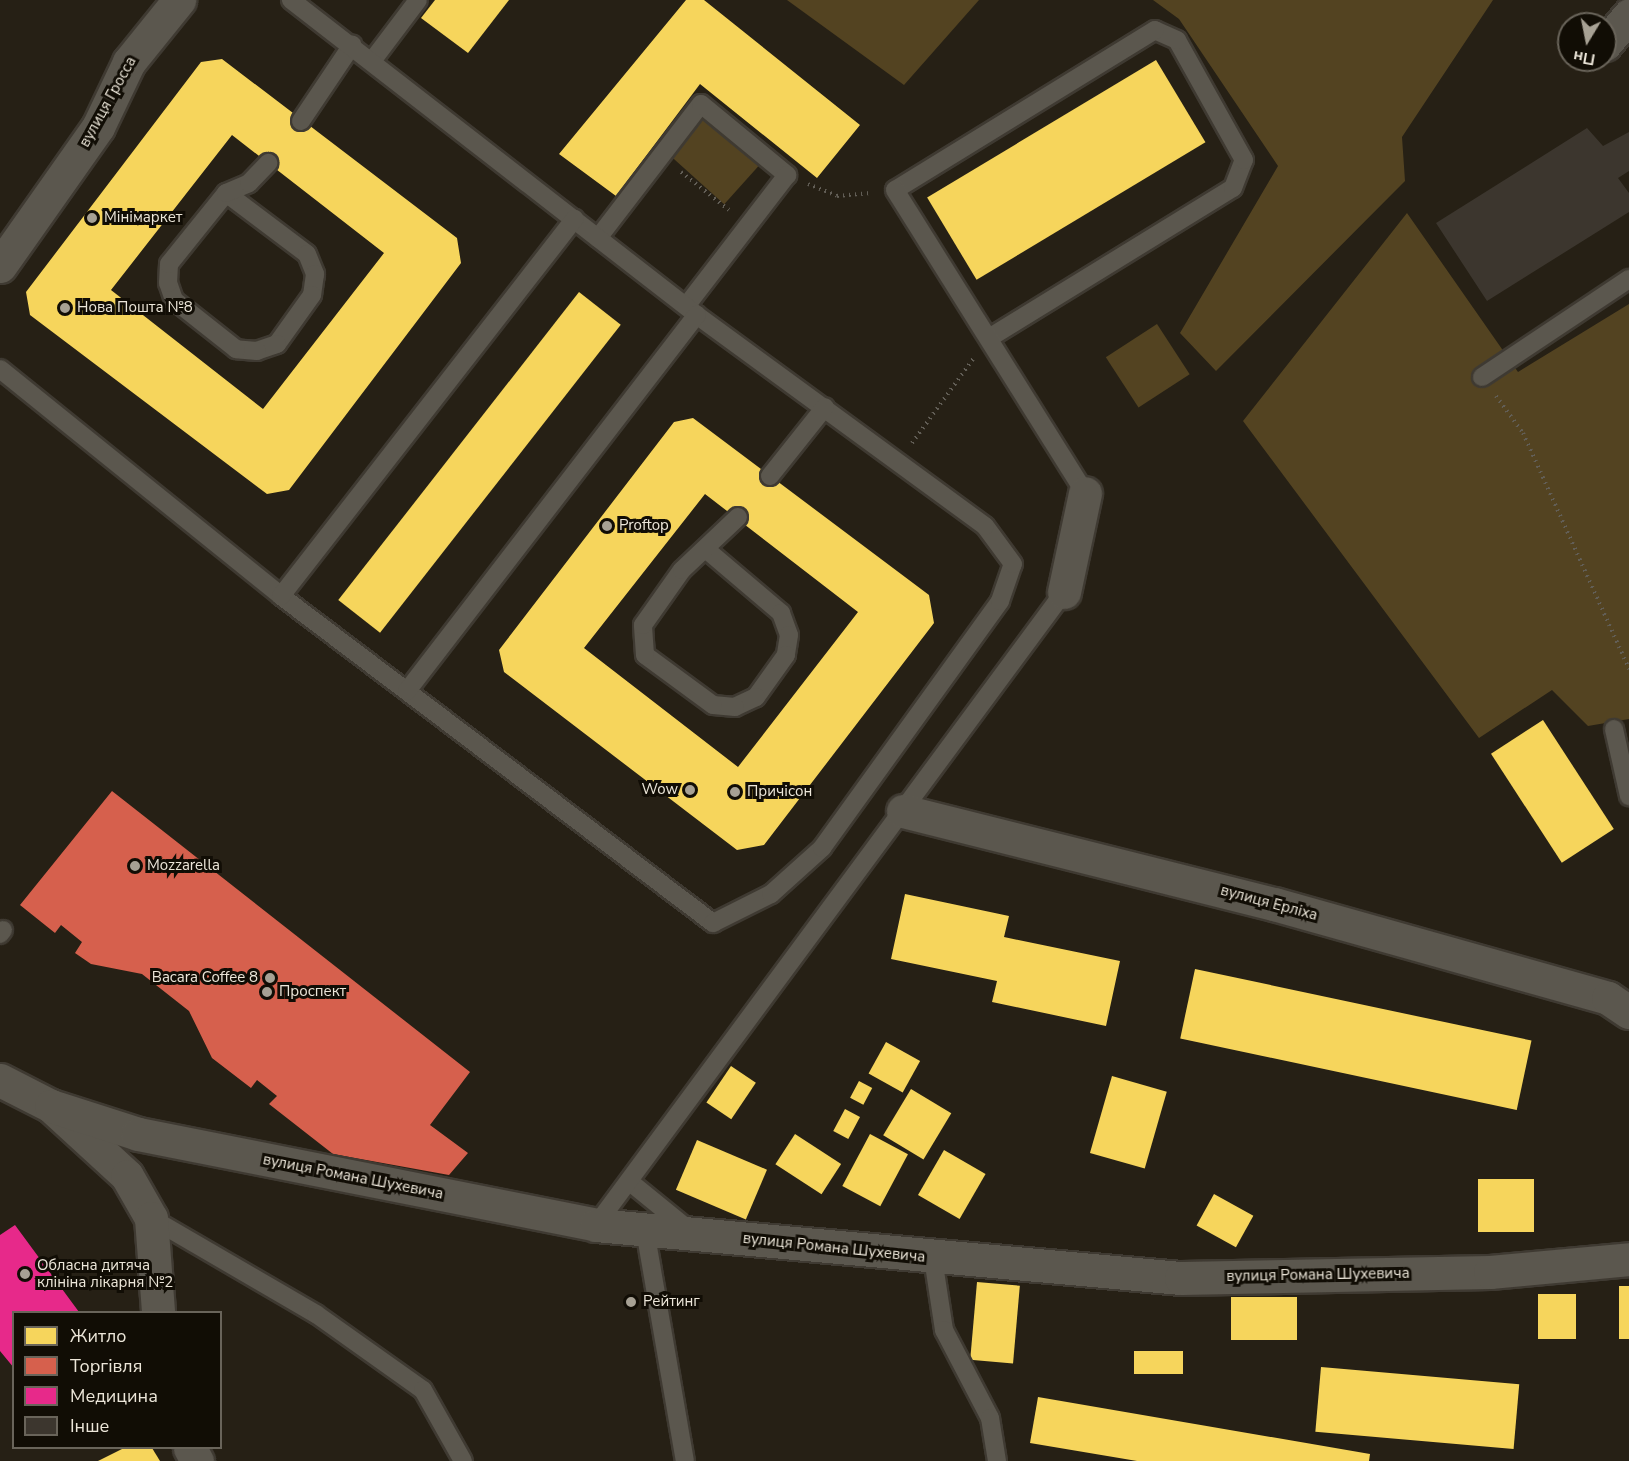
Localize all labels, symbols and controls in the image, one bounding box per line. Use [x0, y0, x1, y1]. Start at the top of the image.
north arrow [1557, 12, 1617, 72]
text: Пн [1571, 45, 1597, 71]
street label: вулиця Гросса [76, 54, 140, 150]
place label: Мінімаркет [104, 209, 182, 227]
marker: Мінімаркет [85, 211, 99, 225]
place label: Нова Пошта №8 [77, 299, 193, 317]
marker: Нова Пошта №8 [58, 301, 72, 315]
place label: Proftop [619, 517, 669, 535]
marker: Proftop [600, 519, 614, 533]
place label: Wow [642, 781, 678, 799]
marker: Wow [683, 783, 697, 797]
place label: Причісон [747, 783, 812, 801]
marker: Причісон [728, 785, 742, 799]
place label: Mozzarella [147, 857, 220, 875]
marker: Mozzarella [128, 859, 142, 873]
street label: вулиця Ерліха [1219, 881, 1319, 925]
place label: Bacara Coffee 8 [152, 969, 258, 987]
marker: Bacara Coffee 8 [263, 971, 277, 985]
place label: Проспект [279, 983, 346, 1001]
marker: Проспект [260, 985, 274, 999]
street label: вулиця Романа Шухевича [261, 1151, 445, 1203]
street label: вулиця Романа Шухевича [742, 1229, 926, 1267]
place label: Обласна дитяча клініна лікарня №2 [37, 1256, 173, 1291]
street label: вулиця Романа Шухевича [1226, 1264, 1410, 1286]
marker: Обласна дитяча клініна лікарня №2 [18, 1267, 32, 1281]
place label: Рейтинг [643, 1293, 700, 1311]
marker: Рейтинг [624, 1295, 638, 1309]
legend [12, 1311, 222, 1449]
text: Житло [70, 1324, 126, 1348]
text: Торгівля [70, 1354, 142, 1378]
text: Медицина [70, 1384, 158, 1408]
text: Інше [70, 1414, 109, 1438]

